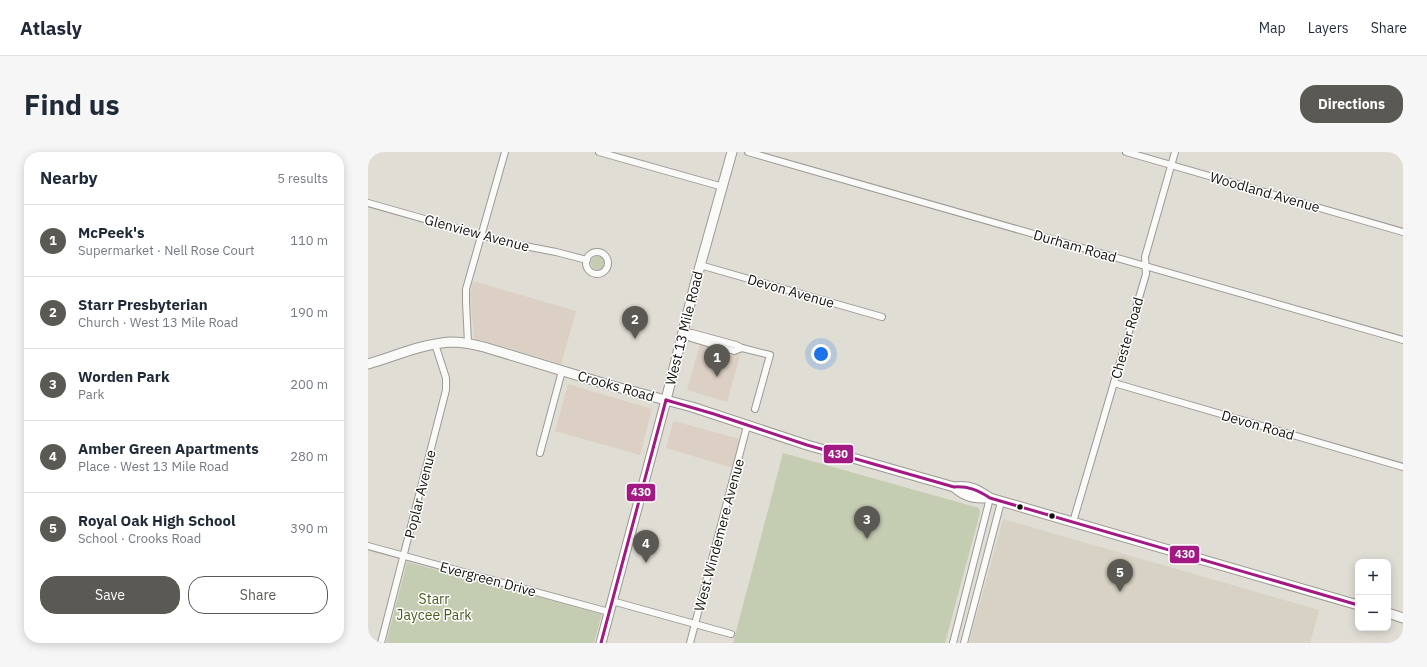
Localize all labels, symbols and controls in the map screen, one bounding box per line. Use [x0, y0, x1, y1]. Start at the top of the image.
text: Atlasly [20, 16, 82, 40]
text: Map [1259, 19, 1286, 37]
text: Layers [1308, 19, 1349, 37]
text: Share [1371, 19, 1407, 37]
button: Directions [1300, 85, 1403, 123]
text: Find us [24, 86, 120, 123]
text: Nearby [40, 167, 98, 189]
street label: Woodland Avenue [1208, 168, 1322, 216]
text: 5 results [277, 170, 328, 187]
street label: Glenview Avenue [423, 210, 532, 256]
text: McPeek's [78, 223, 145, 242]
street label: Durham Road [1031, 226, 1119, 266]
text: 1 [49, 232, 57, 249]
text: 110 m [290, 232, 328, 249]
text: Supermarket · Nell Rose Court [78, 242, 255, 259]
street label: West 13 Mile Road [661, 269, 707, 387]
street label: Devon Avenue [745, 270, 837, 312]
text: Starr Presbyterian [78, 295, 208, 314]
street label: Chester Road [1107, 295, 1147, 381]
text: 2 [49, 304, 57, 321]
text: 190 m [290, 304, 328, 321]
pin: 2 [622, 306, 648, 339]
text: Church · West 13 Mile Road [78, 314, 238, 331]
pin: 1 [704, 344, 730, 377]
your location [811, 344, 831, 364]
street label: Crooks Road [576, 366, 656, 406]
text: Worden Park [78, 367, 170, 386]
text: 3 [49, 376, 57, 393]
text: 200 m [290, 376, 328, 393]
text: Park [78, 386, 104, 403]
street label: Devon Road [1219, 406, 1297, 444]
text: Amber Green Apartments [78, 439, 259, 458]
line badge: 430 [823, 444, 854, 464]
text: 430 [828, 447, 848, 461]
text: 4 [49, 448, 57, 465]
text: 280 m [290, 448, 328, 465]
street label: Poplar Avenue [400, 448, 440, 540]
street label: West Windemere Avenue [690, 456, 748, 613]
text: Place · West 13 Mile Road [78, 458, 229, 475]
line badge: 430 [626, 483, 656, 502]
text: 430 [631, 485, 651, 499]
unlabelled marker [1015, 502, 1025, 512]
pin: 3 [854, 506, 880, 539]
text: Royal Oak High School [78, 511, 236, 530]
unlabelled marker [1047, 511, 1057, 521]
text: 5 [49, 520, 57, 537]
text: 390 m [290, 520, 328, 537]
text: School · Crooks Road [78, 530, 201, 547]
pin: 4 [633, 530, 659, 563]
line badge: 430 [1169, 545, 1200, 564]
text: 430 [1175, 547, 1195, 561]
street label: Evergreen Drive [438, 557, 538, 601]
pin: 5 [1107, 559, 1133, 592]
map controls [1355, 559, 1391, 631]
button: + [1355, 559, 1391, 595]
button: Save [40, 576, 180, 614]
button: Share [188, 576, 328, 614]
park label: Starr Jaycee Park [396, 590, 472, 624]
button: − [1355, 595, 1391, 631]

